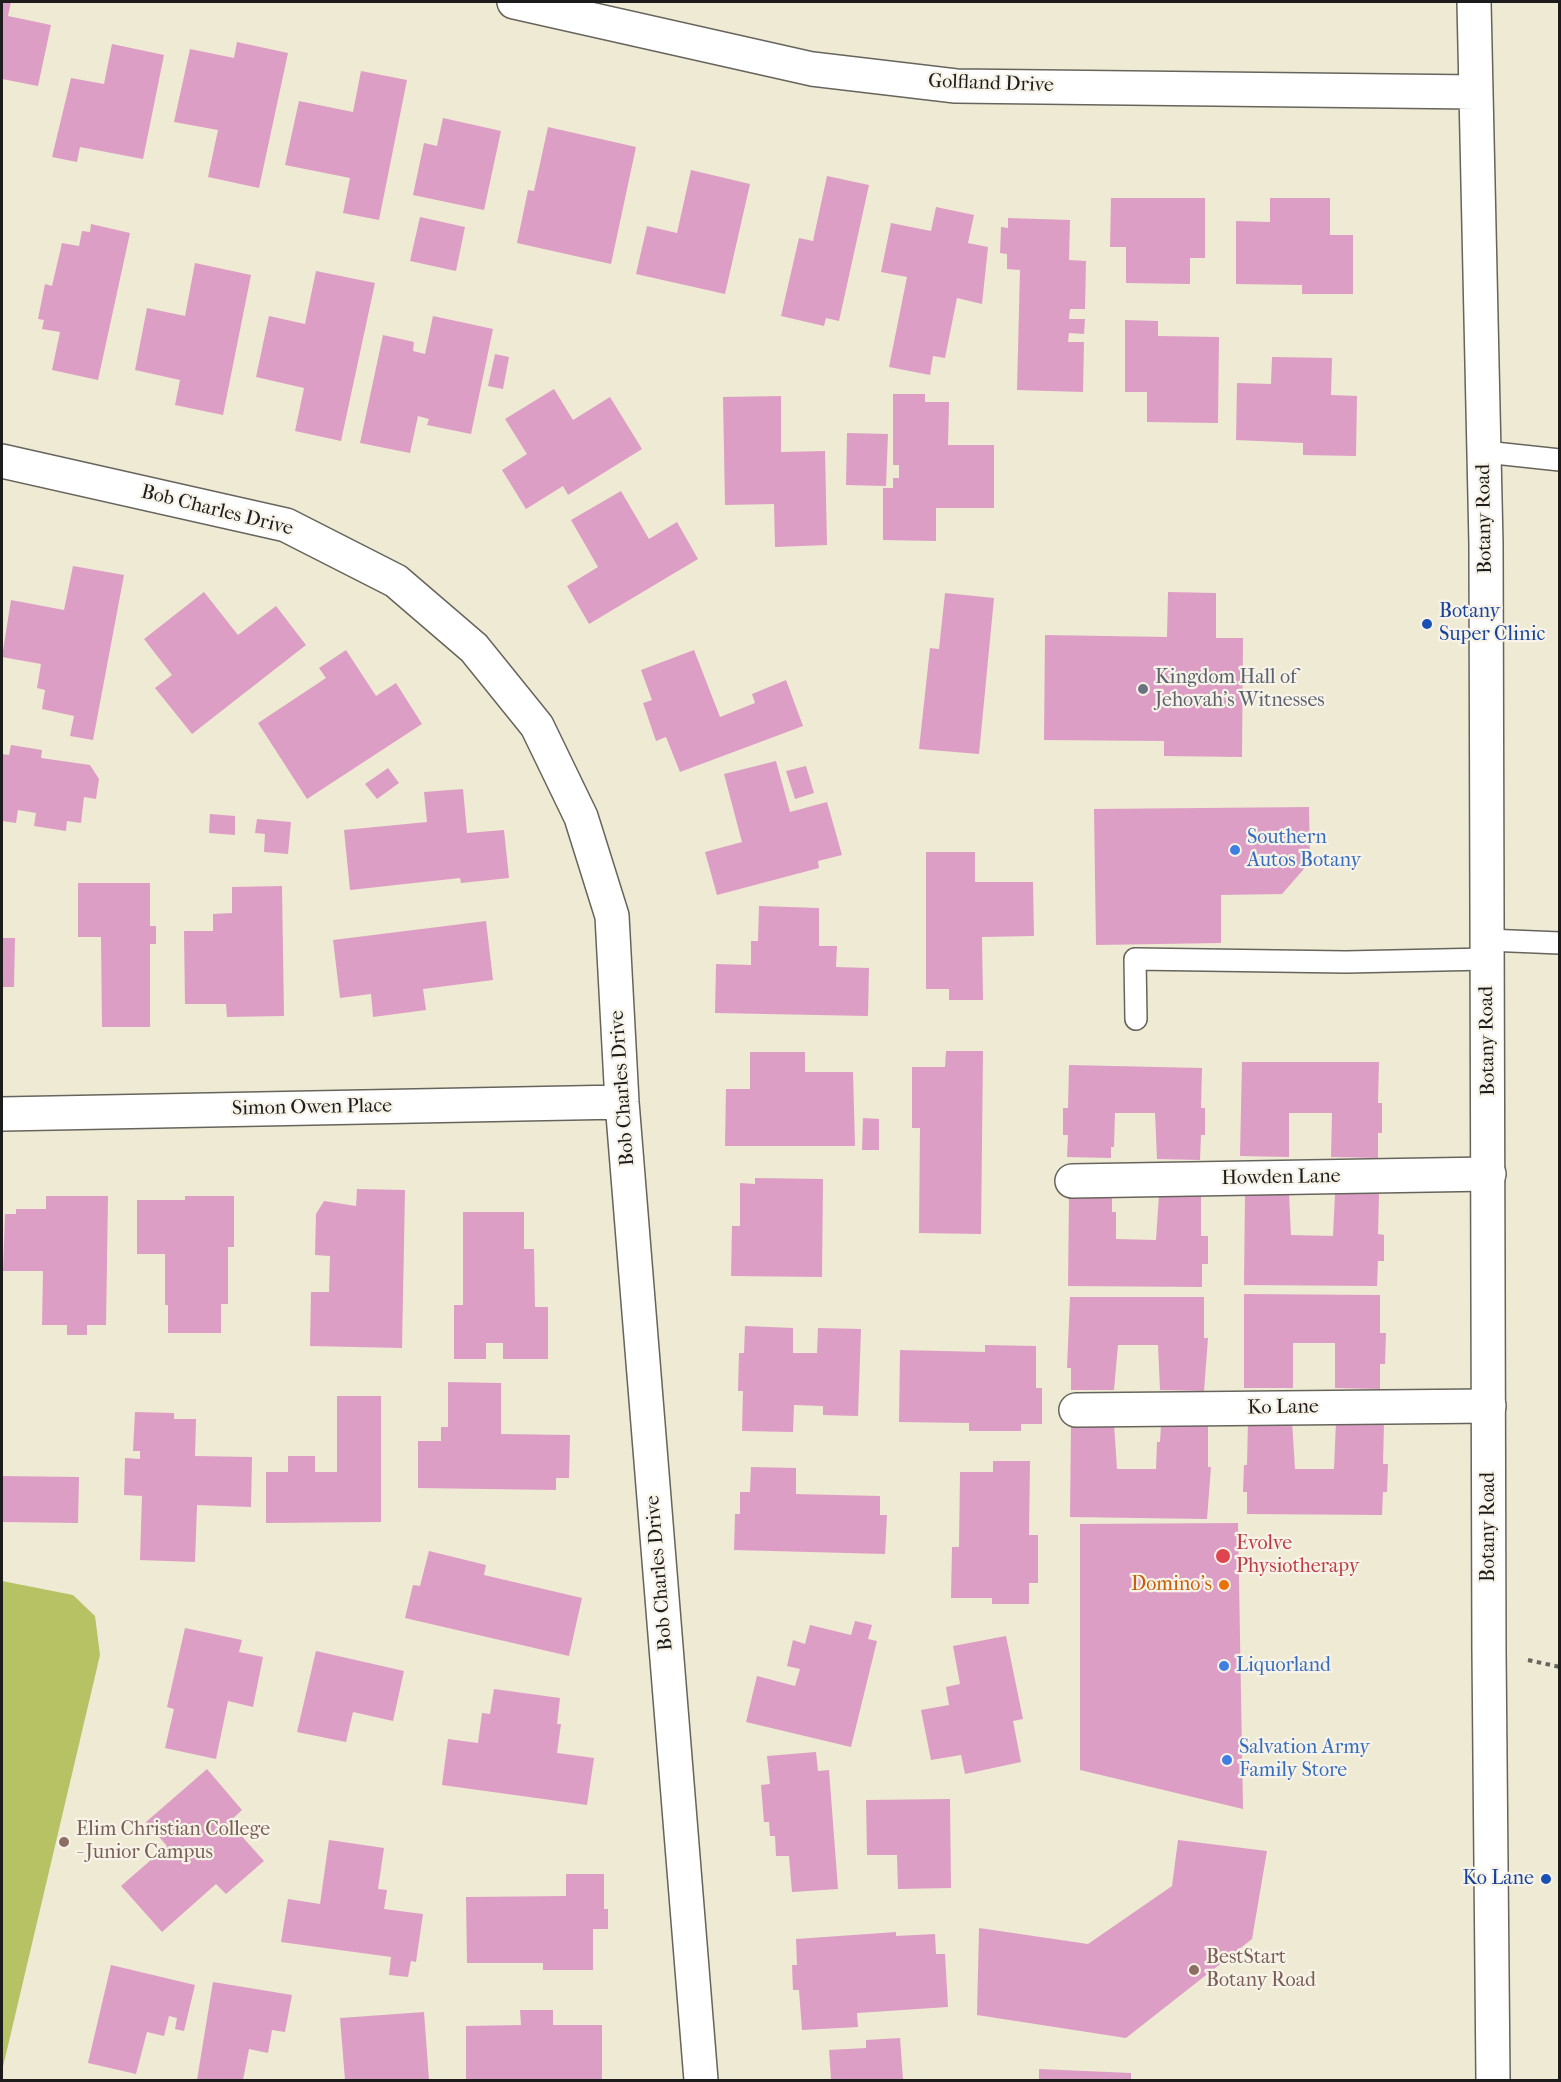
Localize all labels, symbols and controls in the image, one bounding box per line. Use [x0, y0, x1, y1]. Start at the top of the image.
street label: Golfland Drive [928, 70, 1054, 98]
street label: Botany Road [1472, 464, 1498, 574]
street label: Bob Charles Drive [138, 480, 296, 542]
place label: Botany Super Clinic [1439, 600, 1545, 647]
marker: Botany Super Clinic [1420, 617, 1434, 631]
place label: Kingdom Hall of Jehovah's Witnesses [1155, 666, 1325, 713]
marker: Kingdom Hall of Jehovah's Witnesses [1136, 682, 1150, 696]
place label: Southern Autos Botany [1247, 826, 1361, 873]
marker: Southern Autos Botany [1228, 843, 1242, 857]
street label: Botany Road [1475, 986, 1501, 1096]
street label: Bob Charles Drive [606, 1009, 640, 1167]
street label: Simon Owen Place [232, 1095, 392, 1121]
street label: Howden Lane [1221, 1165, 1341, 1191]
street label: Ko Lane [1247, 1395, 1319, 1421]
street label: Botany Road [1477, 1472, 1501, 1582]
street label: Bob Charles Drive [641, 1494, 679, 1652]
place label: Evolve Physiotherapy [1236, 1532, 1359, 1579]
marker: Evolve Physiotherapy [1214, 1547, 1232, 1565]
place label: Domino's [1131, 1573, 1212, 1597]
marker: Domino's [1217, 1578, 1231, 1592]
place label: Liquorland [1236, 1654, 1331, 1678]
marker: Liquorland [1217, 1659, 1231, 1673]
place label: Salvation Army Family Store [1239, 1736, 1370, 1783]
marker: Salvation Army Family Store [1220, 1753, 1234, 1767]
place label: Elim Christian College - Junior Campus [76, 1818, 270, 1865]
marker: Elim Christian College - Junior Campus [57, 1835, 71, 1849]
place label: Ko Lane [1463, 1867, 1534, 1891]
marker: Ko Lane [1539, 1872, 1553, 1886]
place label: BestStart Botany Road [1206, 1946, 1316, 1993]
marker: BestStart Botany Road [1187, 1963, 1201, 1977]

